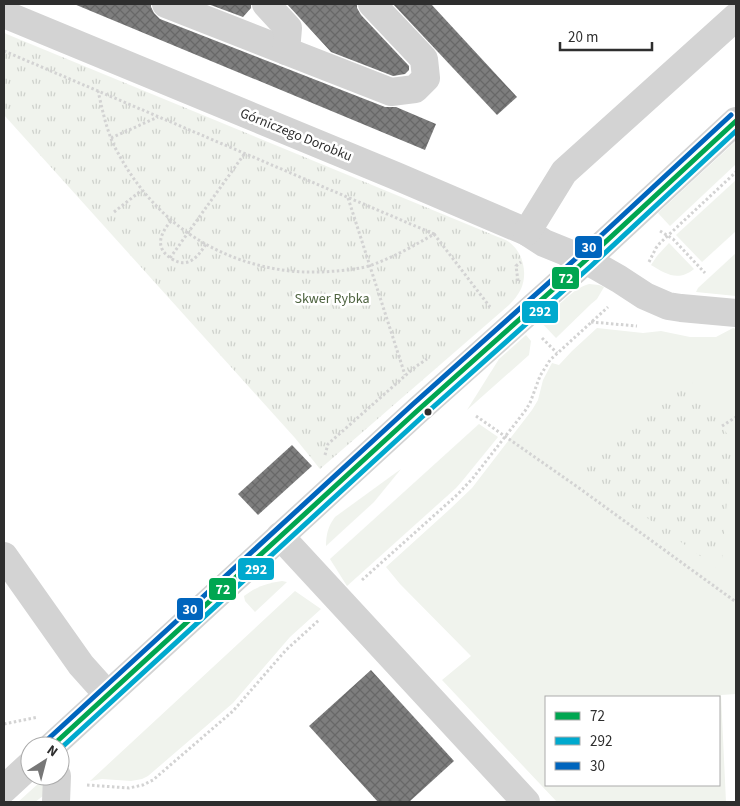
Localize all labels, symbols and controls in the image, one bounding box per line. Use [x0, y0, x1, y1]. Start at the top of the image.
scale bar [560, 20, 652, 52]
text: 20 m [568, 27, 598, 48]
street label: Górniczego Dorobku [237, 103, 355, 167]
line badge: 30 [574, 235, 603, 259]
text: 30 [582, 238, 596, 258]
line badge: 72 [551, 266, 580, 290]
text: 72 [559, 269, 573, 289]
park label: Skwer Rybka [294, 289, 370, 309]
line badge: 292 [521, 300, 559, 324]
text: 292 [529, 302, 551, 322]
unlabelled marker [423, 407, 433, 417]
line badge: 292 [237, 557, 275, 581]
text: 292 [245, 560, 267, 580]
line badge: 72 [208, 577, 237, 601]
text: 72 [216, 580, 230, 600]
line badge: 30 [176, 597, 204, 621]
text: 30 [183, 600, 197, 620]
legend [545, 696, 720, 786]
text: 72 [590, 706, 605, 727]
text: 292 [590, 731, 612, 752]
north arrow [20, 736, 70, 786]
text: N [42, 740, 62, 762]
text: 30 [590, 756, 605, 777]

